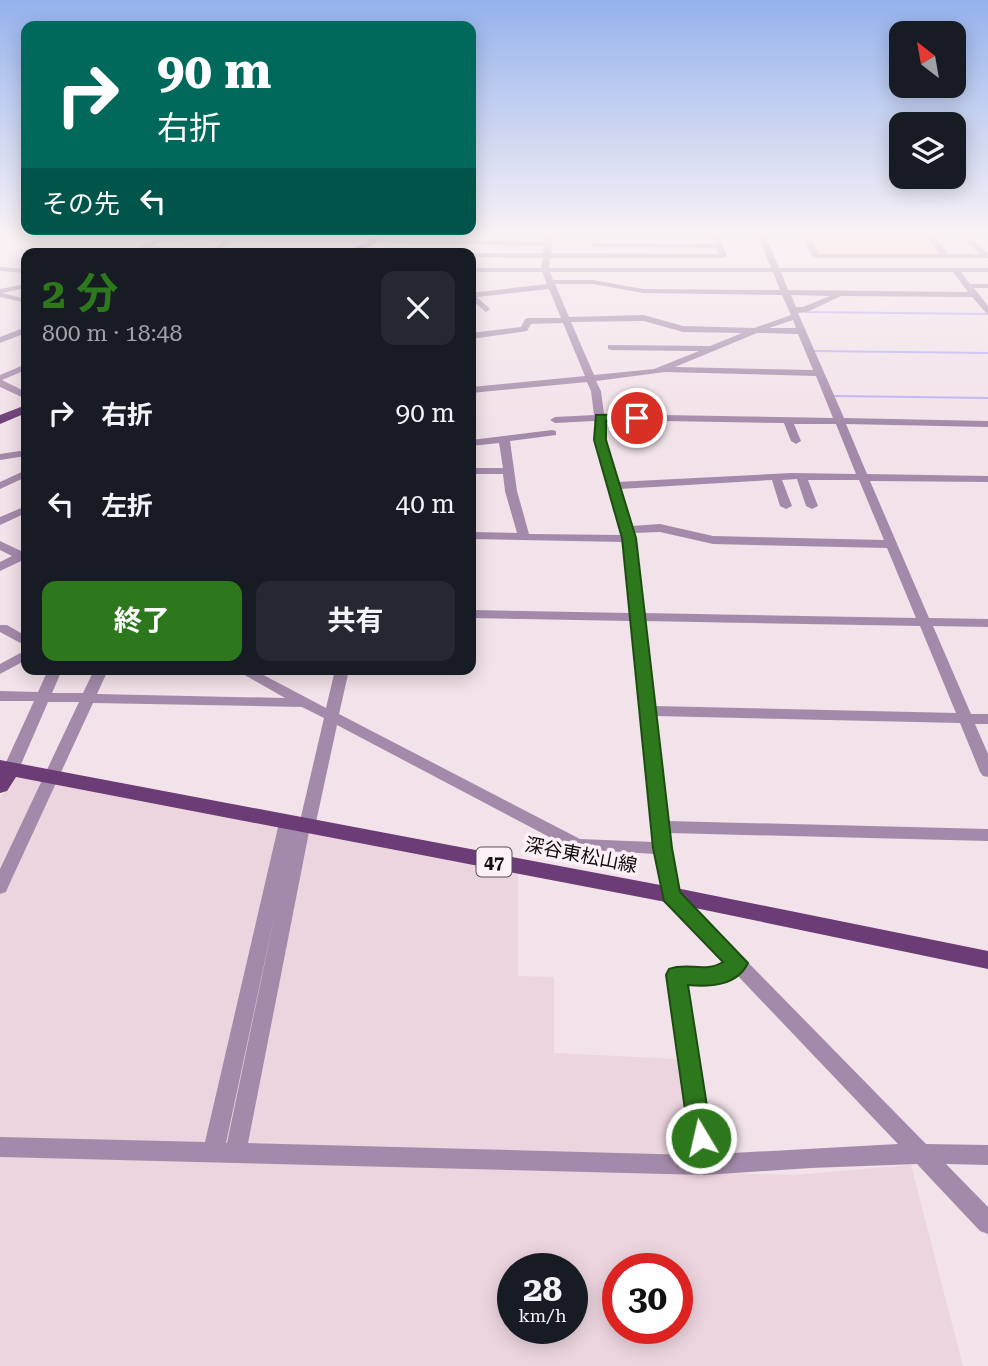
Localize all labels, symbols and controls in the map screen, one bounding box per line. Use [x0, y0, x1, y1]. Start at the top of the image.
north arrow [889, 21, 966, 98]
map controls [889, 21, 966, 189]
text: 90 m [157, 43, 272, 100]
icon: right [42, 49, 133, 140]
text: 右折 [157, 109, 221, 147]
button: layers [889, 112, 966, 189]
icon: left [134, 182, 172, 220]
text: その先 [42, 189, 120, 219]
text: 2 分 [42, 269, 118, 318]
button: close [381, 271, 455, 345]
text: 800 m · 18:48 [42, 320, 182, 347]
pin [607, 388, 667, 448]
icon: right [42, 394, 80, 432]
text: 90 m [396, 398, 455, 428]
icon: arrive [618, 399, 656, 437]
text: 右折 [101, 400, 153, 430]
icon: left [42, 485, 80, 523]
text: 40 m [396, 489, 455, 519]
text: 左折 [101, 491, 153, 521]
button: 終了 [42, 581, 242, 661]
button: 共有 [256, 581, 455, 661]
street label: 深谷東松山線 [523, 833, 639, 877]
road number: 47 [476, 848, 512, 876]
position arrow [664, 1101, 738, 1175]
speed limit sign: 30 [602, 1253, 693, 1344]
text: 28 [523, 1269, 562, 1310]
text: km/h [518, 1305, 567, 1326]

